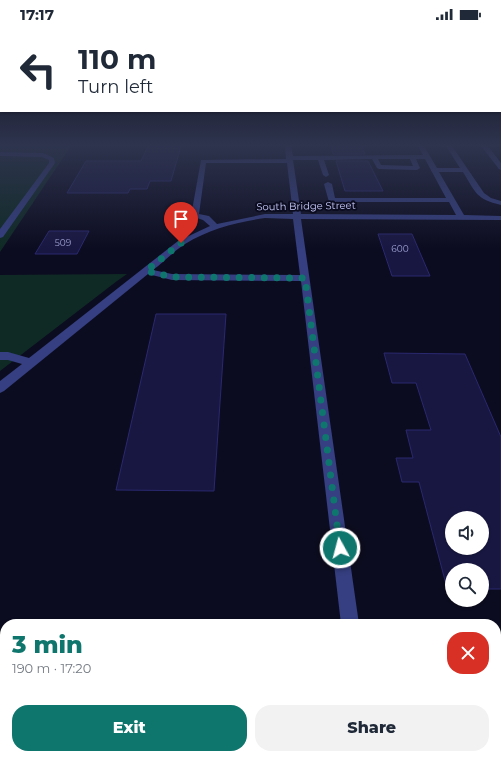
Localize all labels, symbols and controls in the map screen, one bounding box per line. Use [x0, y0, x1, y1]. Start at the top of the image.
text: 17:17 [20, 5, 54, 24]
text: 110 m [78, 42, 156, 76]
icon: left [12, 44, 64, 96]
text: Turn left [78, 76, 153, 98]
street label: South Bridge Street [256, 199, 356, 213]
pin [164, 202, 198, 243]
icon: arrive [170, 208, 192, 230]
house number: 509 [55, 237, 72, 248]
house number: 600 [391, 243, 409, 254]
map controls [445, 511, 489, 607]
button: sound [445, 511, 489, 555]
position arrow [319, 527, 361, 569]
button: search [445, 563, 489, 607]
text: 3 min [12, 630, 83, 659]
button: close [447, 632, 489, 674]
text: 190 m · 17:20 [12, 660, 91, 676]
button: Exit [12, 705, 247, 751]
button: Share [255, 705, 489, 751]

